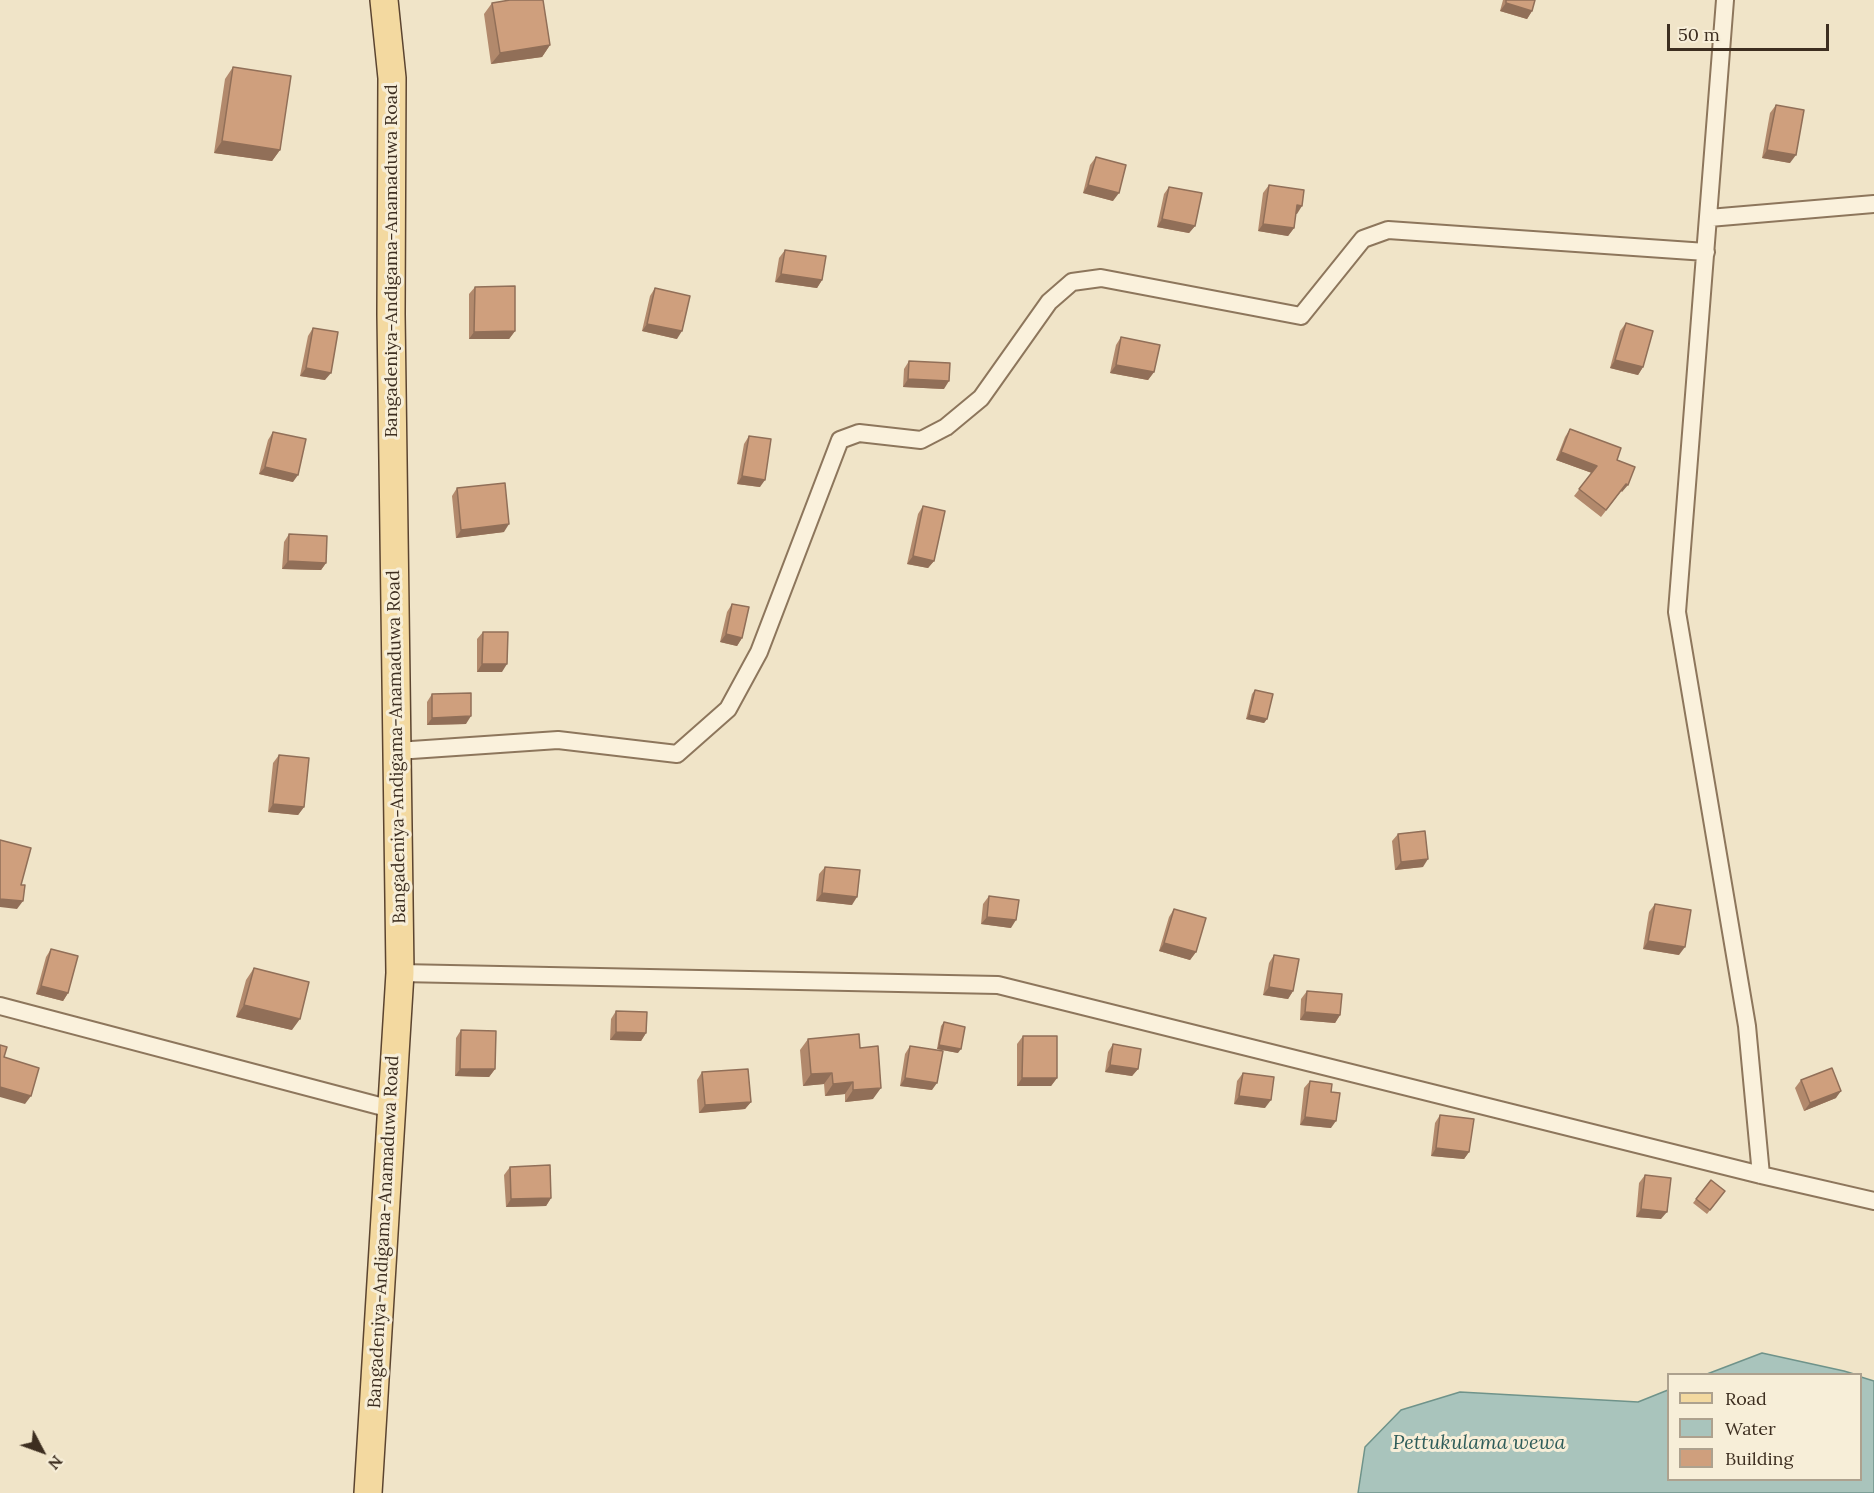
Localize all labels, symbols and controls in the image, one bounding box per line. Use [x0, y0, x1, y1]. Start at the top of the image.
scale bar [1670, 12, 1832, 50]
text: 50 m [1678, 23, 1720, 46]
street label: Bangadeniya-Andigama-Anamaduwa Road [381, 84, 403, 438]
street label: Bangadeniya-Andigama-Anamaduwa Road [383, 570, 411, 924]
street label: Bangadeniya-Andigama-Anamaduwa Road [364, 1055, 404, 1409]
legend [1667, 1373, 1862, 1481]
text: Road [1725, 1387, 1767, 1410]
text: Water [1725, 1417, 1776, 1440]
north arrow [12, 1421, 72, 1481]
water label: Pettukulama wewa [1393, 1431, 1565, 1455]
text: Building [1725, 1447, 1793, 1470]
text: N [44, 1452, 67, 1474]

